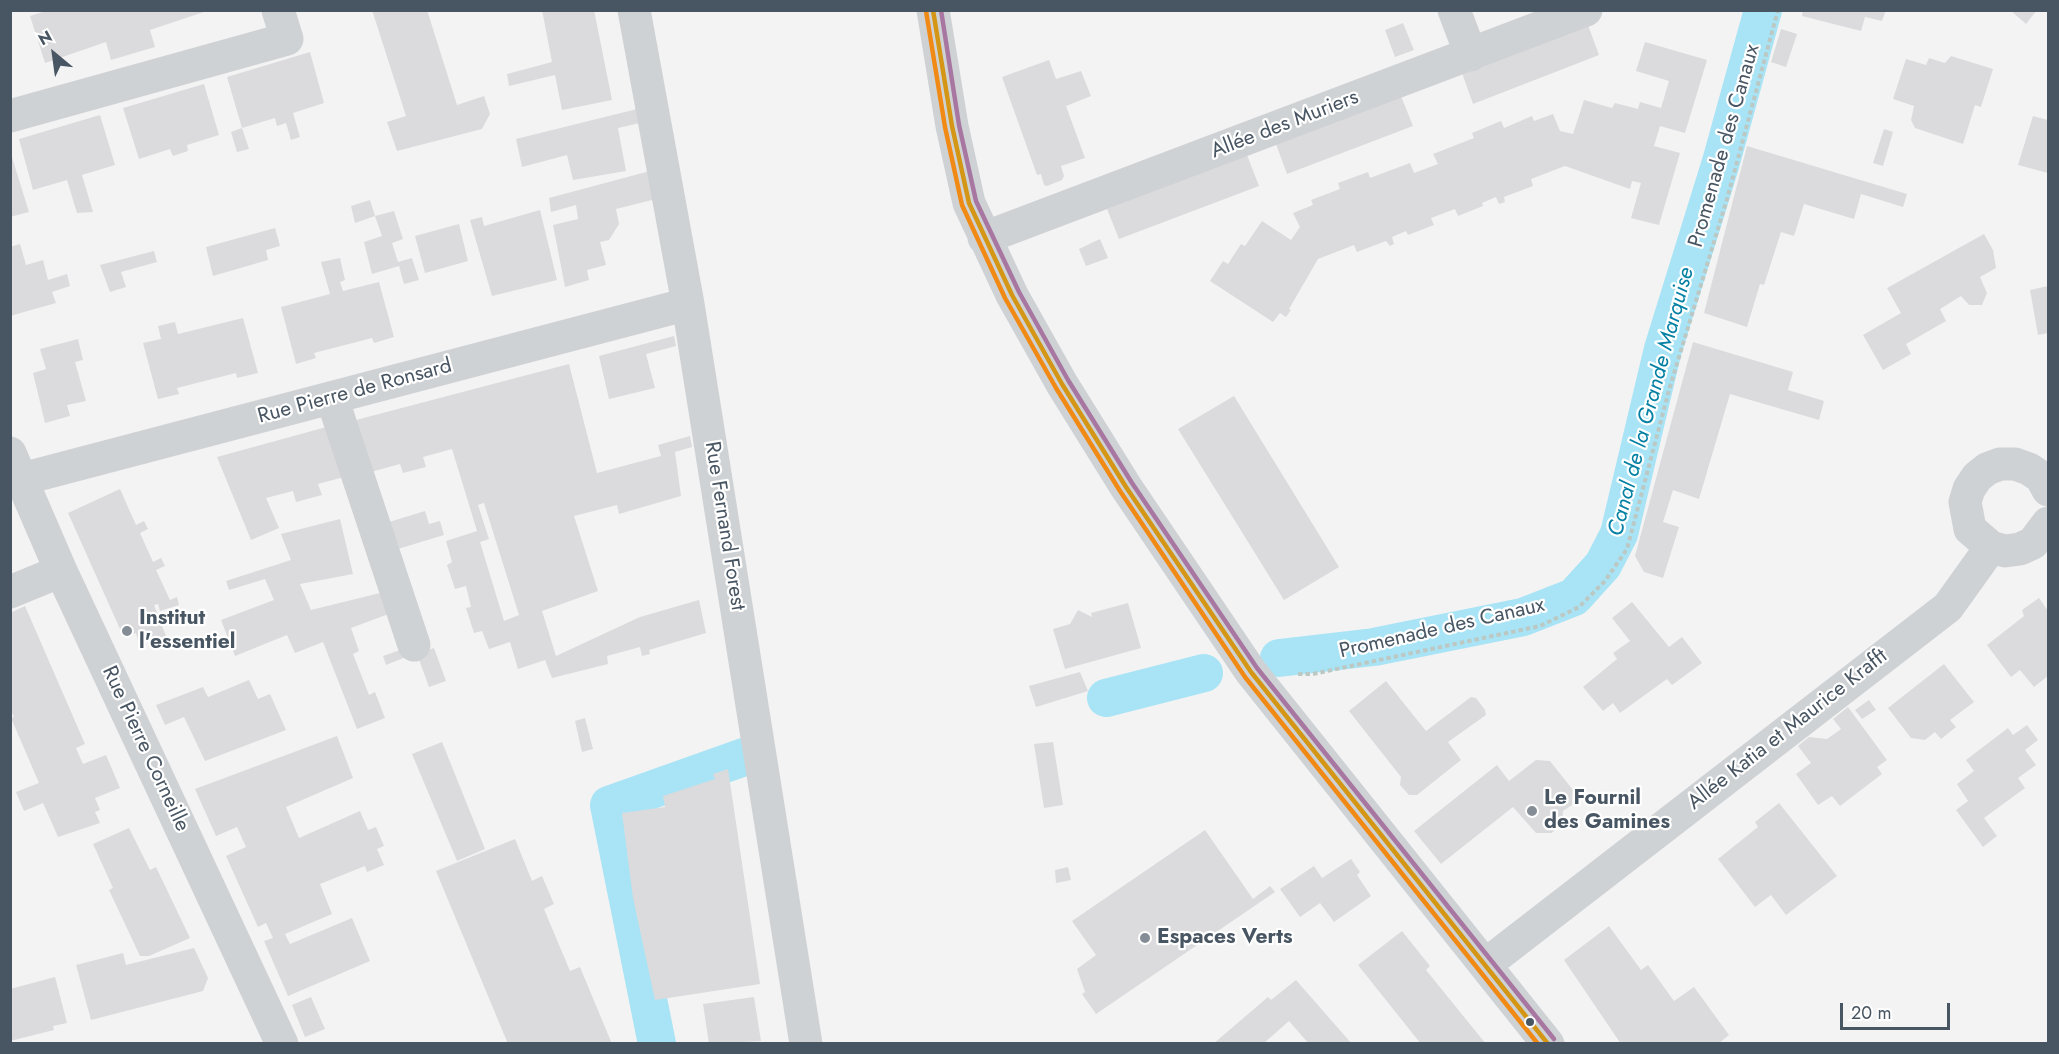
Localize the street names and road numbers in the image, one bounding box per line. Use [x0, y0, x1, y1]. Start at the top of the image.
street label: Promenade des Canaux [1684, 42, 1766, 250]
street label: Allée des Muriers [1208, 85, 1362, 165]
street label: Rue Pierre de Ronsard [255, 354, 455, 430]
street label: Rue Fernand Forest [698, 440, 750, 612]
street label: Promenade des Canaux [1337, 593, 1547, 665]
street label: Allée Katia et Maurice Krafft [1683, 644, 1893, 816]
street label: Rue Pierre Corneille [96, 662, 194, 836]

